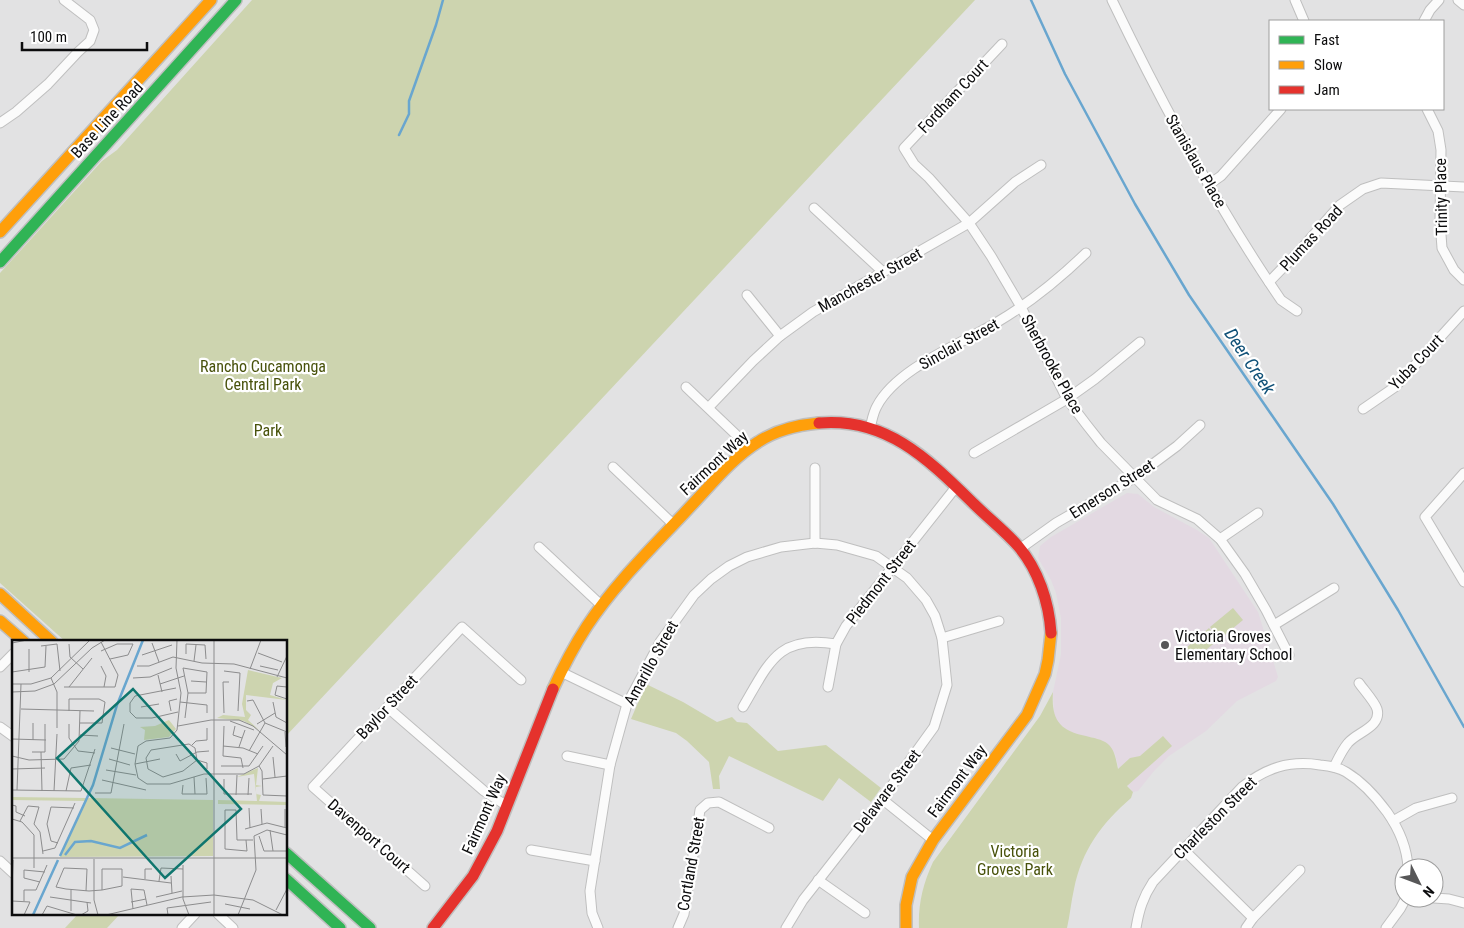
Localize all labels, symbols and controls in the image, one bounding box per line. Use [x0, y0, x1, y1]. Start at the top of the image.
scale bar [22, 20, 148, 52]
legend [1269, 20, 1444, 110]
text: 100 m [30, 28, 67, 46]
text: Fast [1314, 31, 1339, 49]
street label: Fordham Court [914, 55, 992, 137]
text: Slow [1314, 56, 1343, 74]
street label: Base Line Road [67, 78, 147, 162]
text: Jam [1314, 81, 1340, 99]
street label: Stanislaus Place [1162, 111, 1230, 211]
street label: Trinity Place [1431, 158, 1451, 236]
street label: Plumas Road [1276, 201, 1346, 275]
street label: Manchester Street [815, 244, 925, 316]
street label: Sherbrooke Place [1017, 311, 1087, 417]
street label: Sinclair Street [916, 314, 1002, 374]
water label: Deer Creek [1220, 324, 1280, 399]
street label: Yuba Court [1385, 330, 1447, 394]
park label: Rancho Cucamonga Central Park [200, 357, 326, 394]
park label: Park [254, 421, 283, 440]
street label: Fairmont Way [676, 426, 752, 499]
street label: Emerson Street [1066, 455, 1158, 523]
street label: Piedmont Street [842, 536, 920, 628]
street label: Amarillo Street [620, 617, 682, 709]
place label: Victoria Groves Elementary School [1175, 627, 1292, 664]
marker: Victoria Groves Elementary School [1159, 639, 1171, 651]
inset map [12, 640, 288, 916]
street label: Baylor Street [353, 671, 422, 743]
street label: Fairmont Way [924, 741, 991, 821]
street label: Delaware Street [849, 745, 925, 836]
street label: Fairmont Way [458, 771, 510, 857]
street label: Charleston Street [1170, 772, 1261, 863]
street label: Davenport Court [324, 795, 414, 877]
street label: Cortland Street [673, 815, 709, 913]
park label: Victoria Groves Park [977, 842, 1054, 879]
north arrow [1394, 858, 1444, 908]
text: N [1420, 883, 1437, 900]

